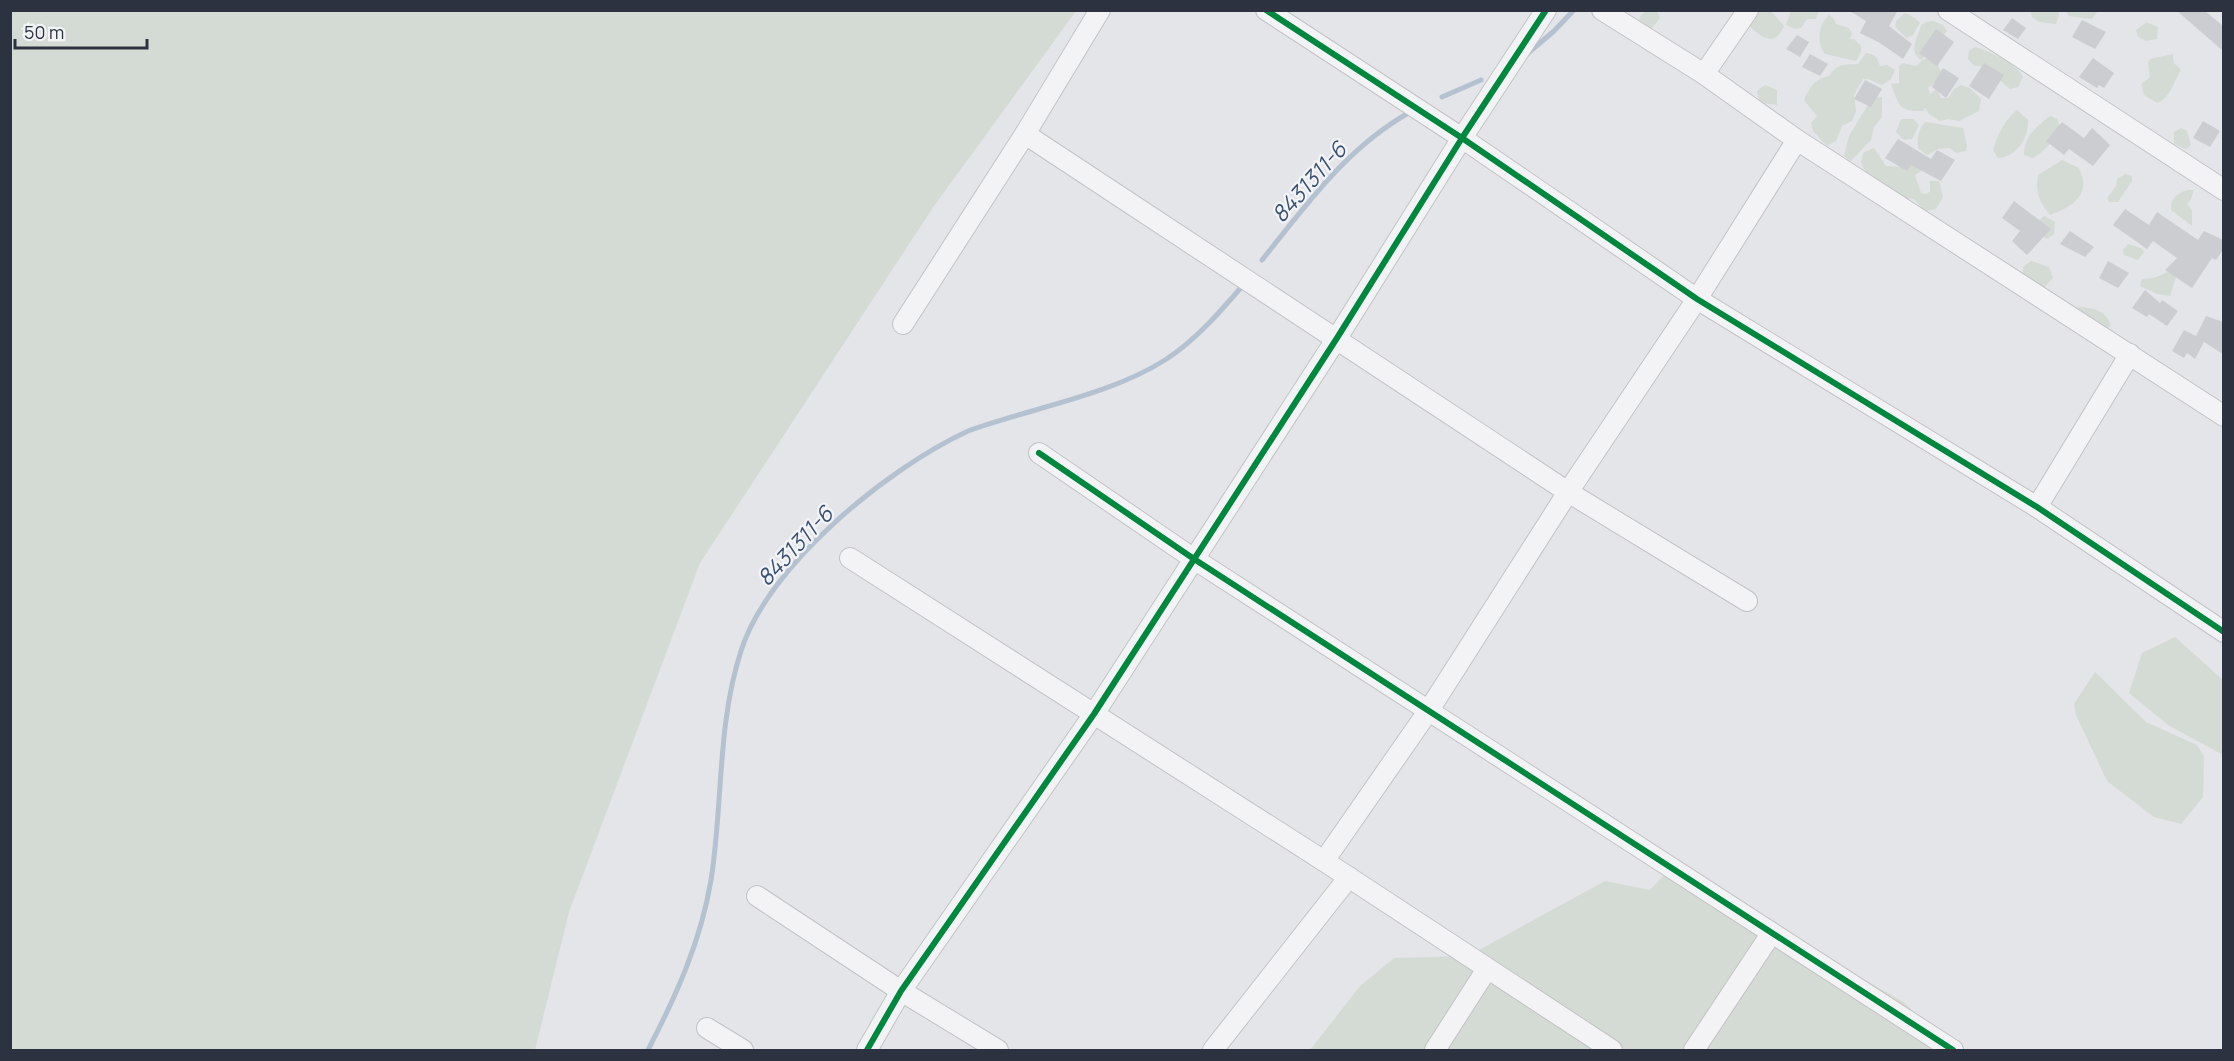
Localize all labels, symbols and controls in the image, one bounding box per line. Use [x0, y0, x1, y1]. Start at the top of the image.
scale bar [15, 12, 147, 50]
text: 50 m [24, 20, 64, 44]
water label: 8431311-6 [1265, 134, 1354, 229]
water label: 8431311-6 [750, 499, 841, 592]

